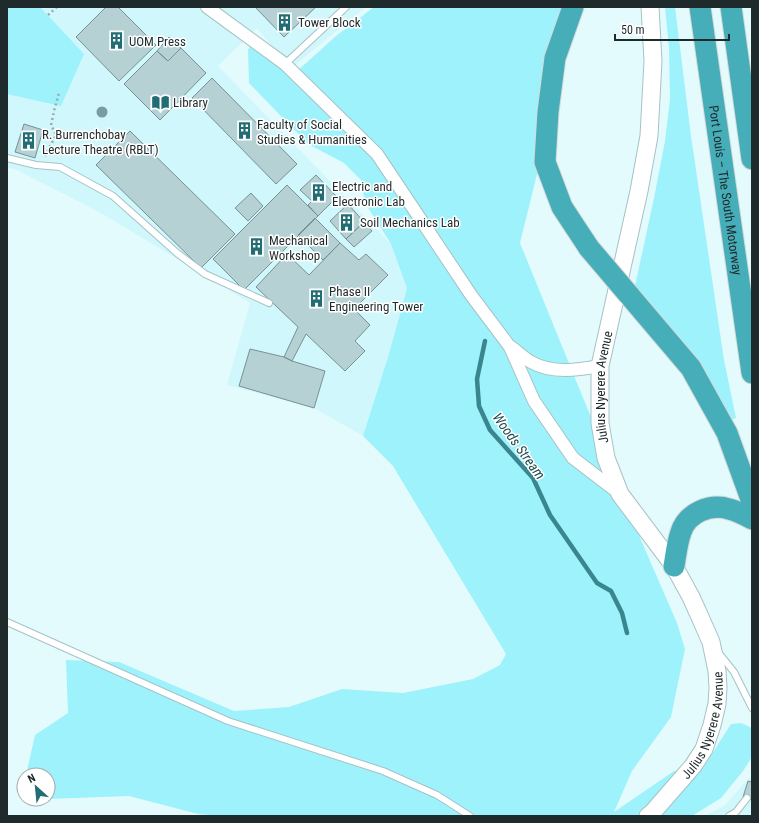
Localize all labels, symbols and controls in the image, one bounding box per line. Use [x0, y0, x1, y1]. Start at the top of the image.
building icon: Tower Block [275, 12, 295, 32]
place label: Tower Block [298, 15, 361, 30]
scale bar [615, 16, 729, 42]
text: 50 m [621, 23, 645, 37]
building icon: UOM Press [106, 31, 126, 51]
place label: UOM Press [129, 34, 186, 49]
library icon: Library [150, 92, 170, 112]
place label: Library [173, 95, 209, 110]
street label: Port Louis – The South Motorway [707, 104, 746, 277]
place label: Faculty of Social Studies & Humanities [257, 117, 367, 147]
building icon: Faculty of Social Studies & Humanities [234, 121, 254, 141]
place label: R. Burrenchobay Lecture Theatre (RBLT) [42, 127, 159, 157]
building icon: R. Burrenchobay Lecture Theatre (RBLT) [19, 131, 39, 151]
place label: Electric and Electronic Lab [332, 179, 405, 209]
building icon: Electric and Electronic Lab [309, 183, 329, 203]
building icon: Soil Mechanics Lab [337, 212, 357, 232]
place label: Soil Mechanics Lab [360, 215, 460, 230]
place label: Mechanical Workshop [269, 233, 328, 263]
building icon: Mechanical Workshop [246, 237, 266, 257]
place label: Phase II Engineering Tower [329, 284, 423, 314]
building icon: Phase II Engineering Tower [306, 288, 326, 308]
street label: Julius Nyerere Avenue [592, 329, 615, 445]
water label: Woods Stream [490, 410, 548, 482]
street label: Julius Nyerere Avenue [678, 671, 726, 782]
north arrow [16, 767, 56, 807]
text: N [26, 771, 38, 786]

